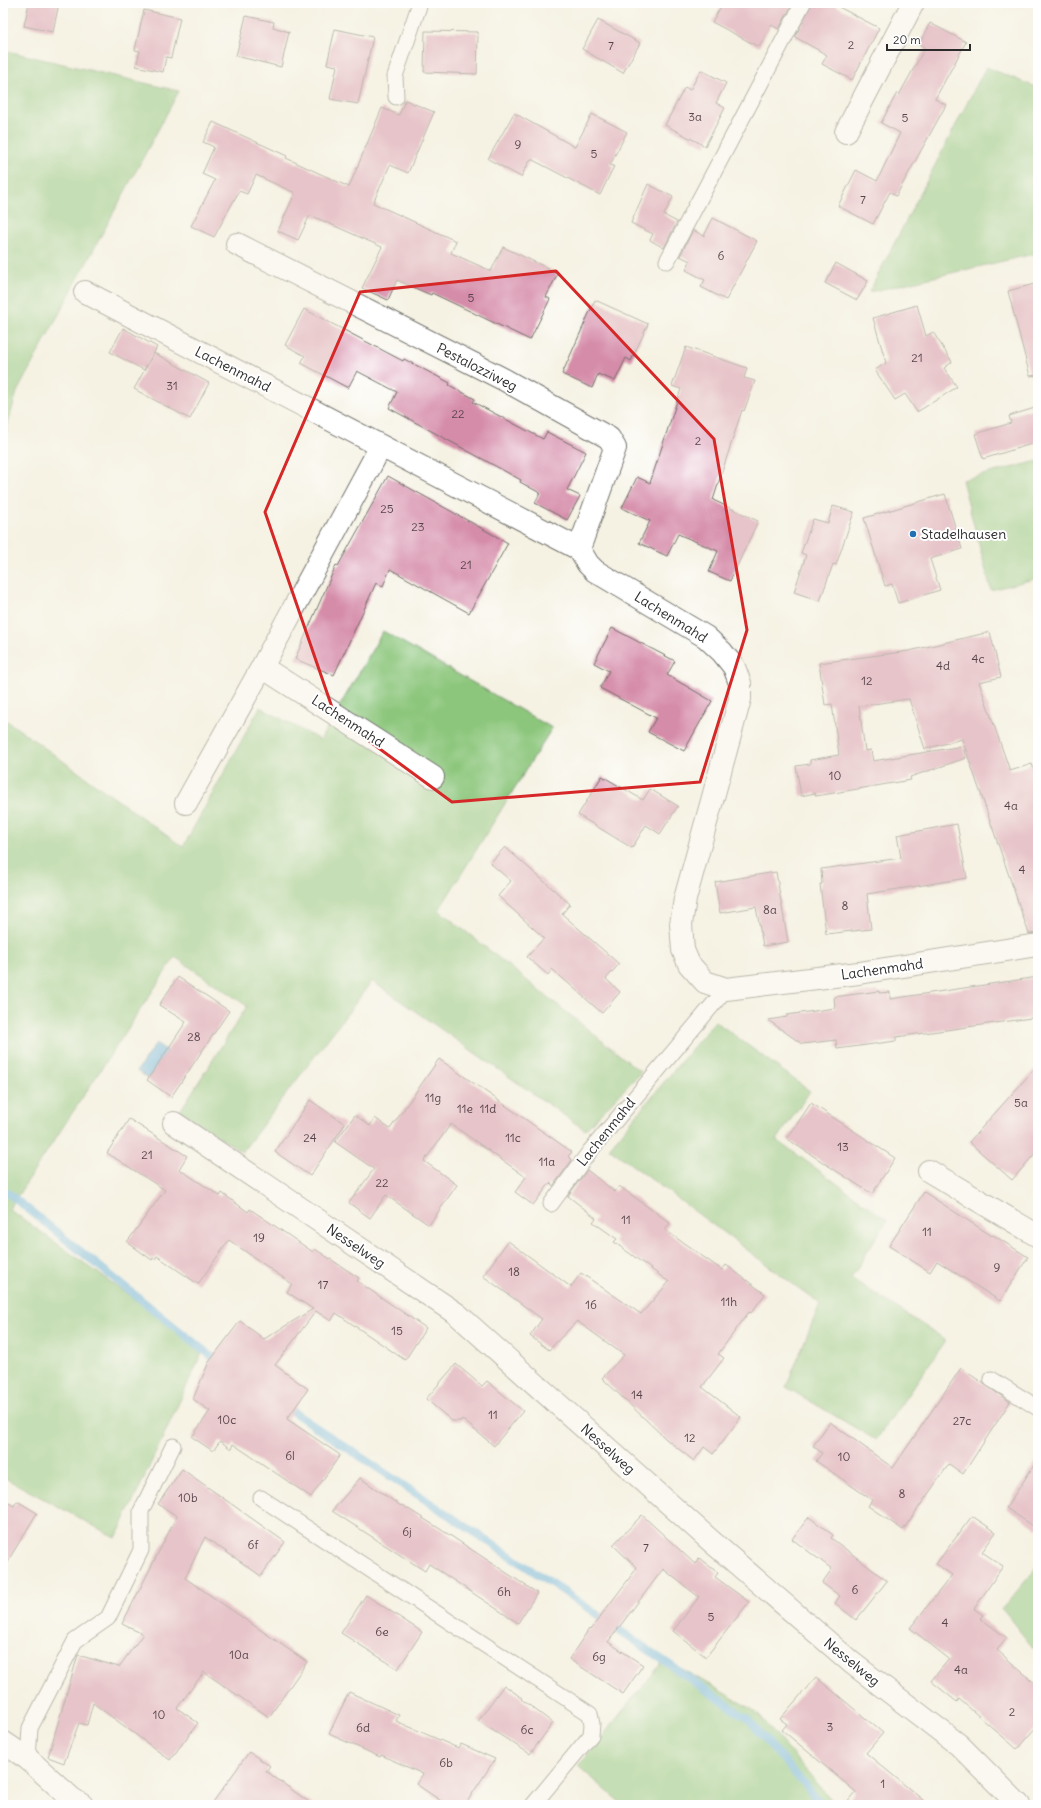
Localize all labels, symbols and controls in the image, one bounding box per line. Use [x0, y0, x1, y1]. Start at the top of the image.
scale bar [887, 26, 970, 52]
text: 20 m [893, 32, 921, 47]
house number: 2 [848, 37, 855, 52]
house number: 7 [608, 38, 614, 53]
house number: 3a [688, 109, 702, 124]
house number: 5 [902, 110, 909, 125]
house number: 9 [515, 137, 522, 152]
house number: 5 [591, 146, 598, 161]
house number: 7 [860, 192, 866, 207]
house number: 6 [718, 248, 725, 263]
house number: 5 [468, 290, 475, 305]
street label: Pestalozziweg [434, 339, 520, 395]
street label: Lachenmahd [192, 342, 274, 396]
house number: 21 [911, 350, 923, 365]
house number: 31 [166, 378, 178, 393]
house number: 22 [451, 406, 465, 421]
house number: 2 [695, 433, 702, 448]
house number: 25 [380, 501, 394, 516]
house number: 23 [411, 519, 425, 534]
place label: Stadelhausen [921, 525, 1006, 543]
marker: Stadelhausen [908, 529, 918, 539]
house number: 21 [460, 557, 472, 572]
street label: Lachenmahd [631, 587, 711, 647]
house number: 4c [971, 651, 985, 666]
house number: 4d [936, 658, 950, 673]
house number: 12 [861, 673, 873, 688]
street label: Lachenmahd [308, 691, 388, 751]
house number: 10 [829, 768, 841, 783]
house number: 4a [1004, 798, 1018, 813]
house number: 4 [1019, 862, 1026, 877]
house number: 8 [842, 898, 849, 913]
house number: 8a [763, 902, 777, 917]
street label: Lachenmahd [840, 954, 924, 984]
house number: 28 [187, 1029, 201, 1044]
house number: 11g [425, 1090, 441, 1105]
street label: Lachenmahd [573, 1094, 639, 1170]
house number: 5a [1014, 1095, 1028, 1110]
house number: 11e [457, 1101, 473, 1116]
house number: 11d [480, 1101, 496, 1116]
house number: 24 [303, 1130, 317, 1145]
house number: 11c [505, 1130, 521, 1145]
house number: 13 [837, 1139, 849, 1154]
house number: 21 [141, 1147, 153, 1162]
house number: 11a [539, 1154, 555, 1169]
house number: 22 [375, 1175, 389, 1190]
house number: 11 [621, 1212, 631, 1227]
street label: Nesselweg [323, 1220, 389, 1272]
house number: 11 [922, 1224, 932, 1239]
house number: 19 [253, 1230, 265, 1245]
house number: 9 [994, 1260, 1001, 1275]
house number: 18 [508, 1264, 520, 1279]
house number: 17 [318, 1277, 328, 1292]
house number: 11h [721, 1294, 737, 1309]
house number: 16 [585, 1297, 597, 1312]
house number: 15 [391, 1323, 403, 1338]
house number: 14 [631, 1387, 643, 1402]
house number: 11 [488, 1407, 498, 1422]
house number: 10c [218, 1412, 236, 1427]
house number: 27c [953, 1413, 971, 1428]
street label: Nesselweg [577, 1420, 639, 1478]
house number: 12 [684, 1430, 696, 1445]
house number: 6l [285, 1448, 295, 1463]
house number: 10 [838, 1449, 850, 1464]
house number: 8 [899, 1486, 906, 1501]
house number: 10b [178, 1490, 198, 1505]
house number: 6j [402, 1524, 412, 1539]
house number: 6f [248, 1537, 259, 1552]
house number: 7 [643, 1540, 649, 1555]
house number: 6 [852, 1582, 859, 1597]
house number: 6h [497, 1584, 511, 1599]
house number: 5 [708, 1609, 715, 1624]
house number: 4 [942, 1615, 949, 1630]
house number: 6e [375, 1624, 389, 1639]
street label: Nesselweg [820, 1634, 884, 1690]
house number: 10a [229, 1647, 249, 1662]
house number: 6g [592, 1649, 606, 1664]
house number: 4a [954, 1662, 968, 1677]
house number: 2 [1009, 1704, 1016, 1719]
house number: 10 [153, 1707, 165, 1722]
house number: 3 [827, 1719, 834, 1734]
house number: 6d [356, 1720, 370, 1735]
house number: 6c [520, 1722, 534, 1737]
house number: 6b [439, 1755, 453, 1770]
house number: 1 [881, 1776, 885, 1791]

